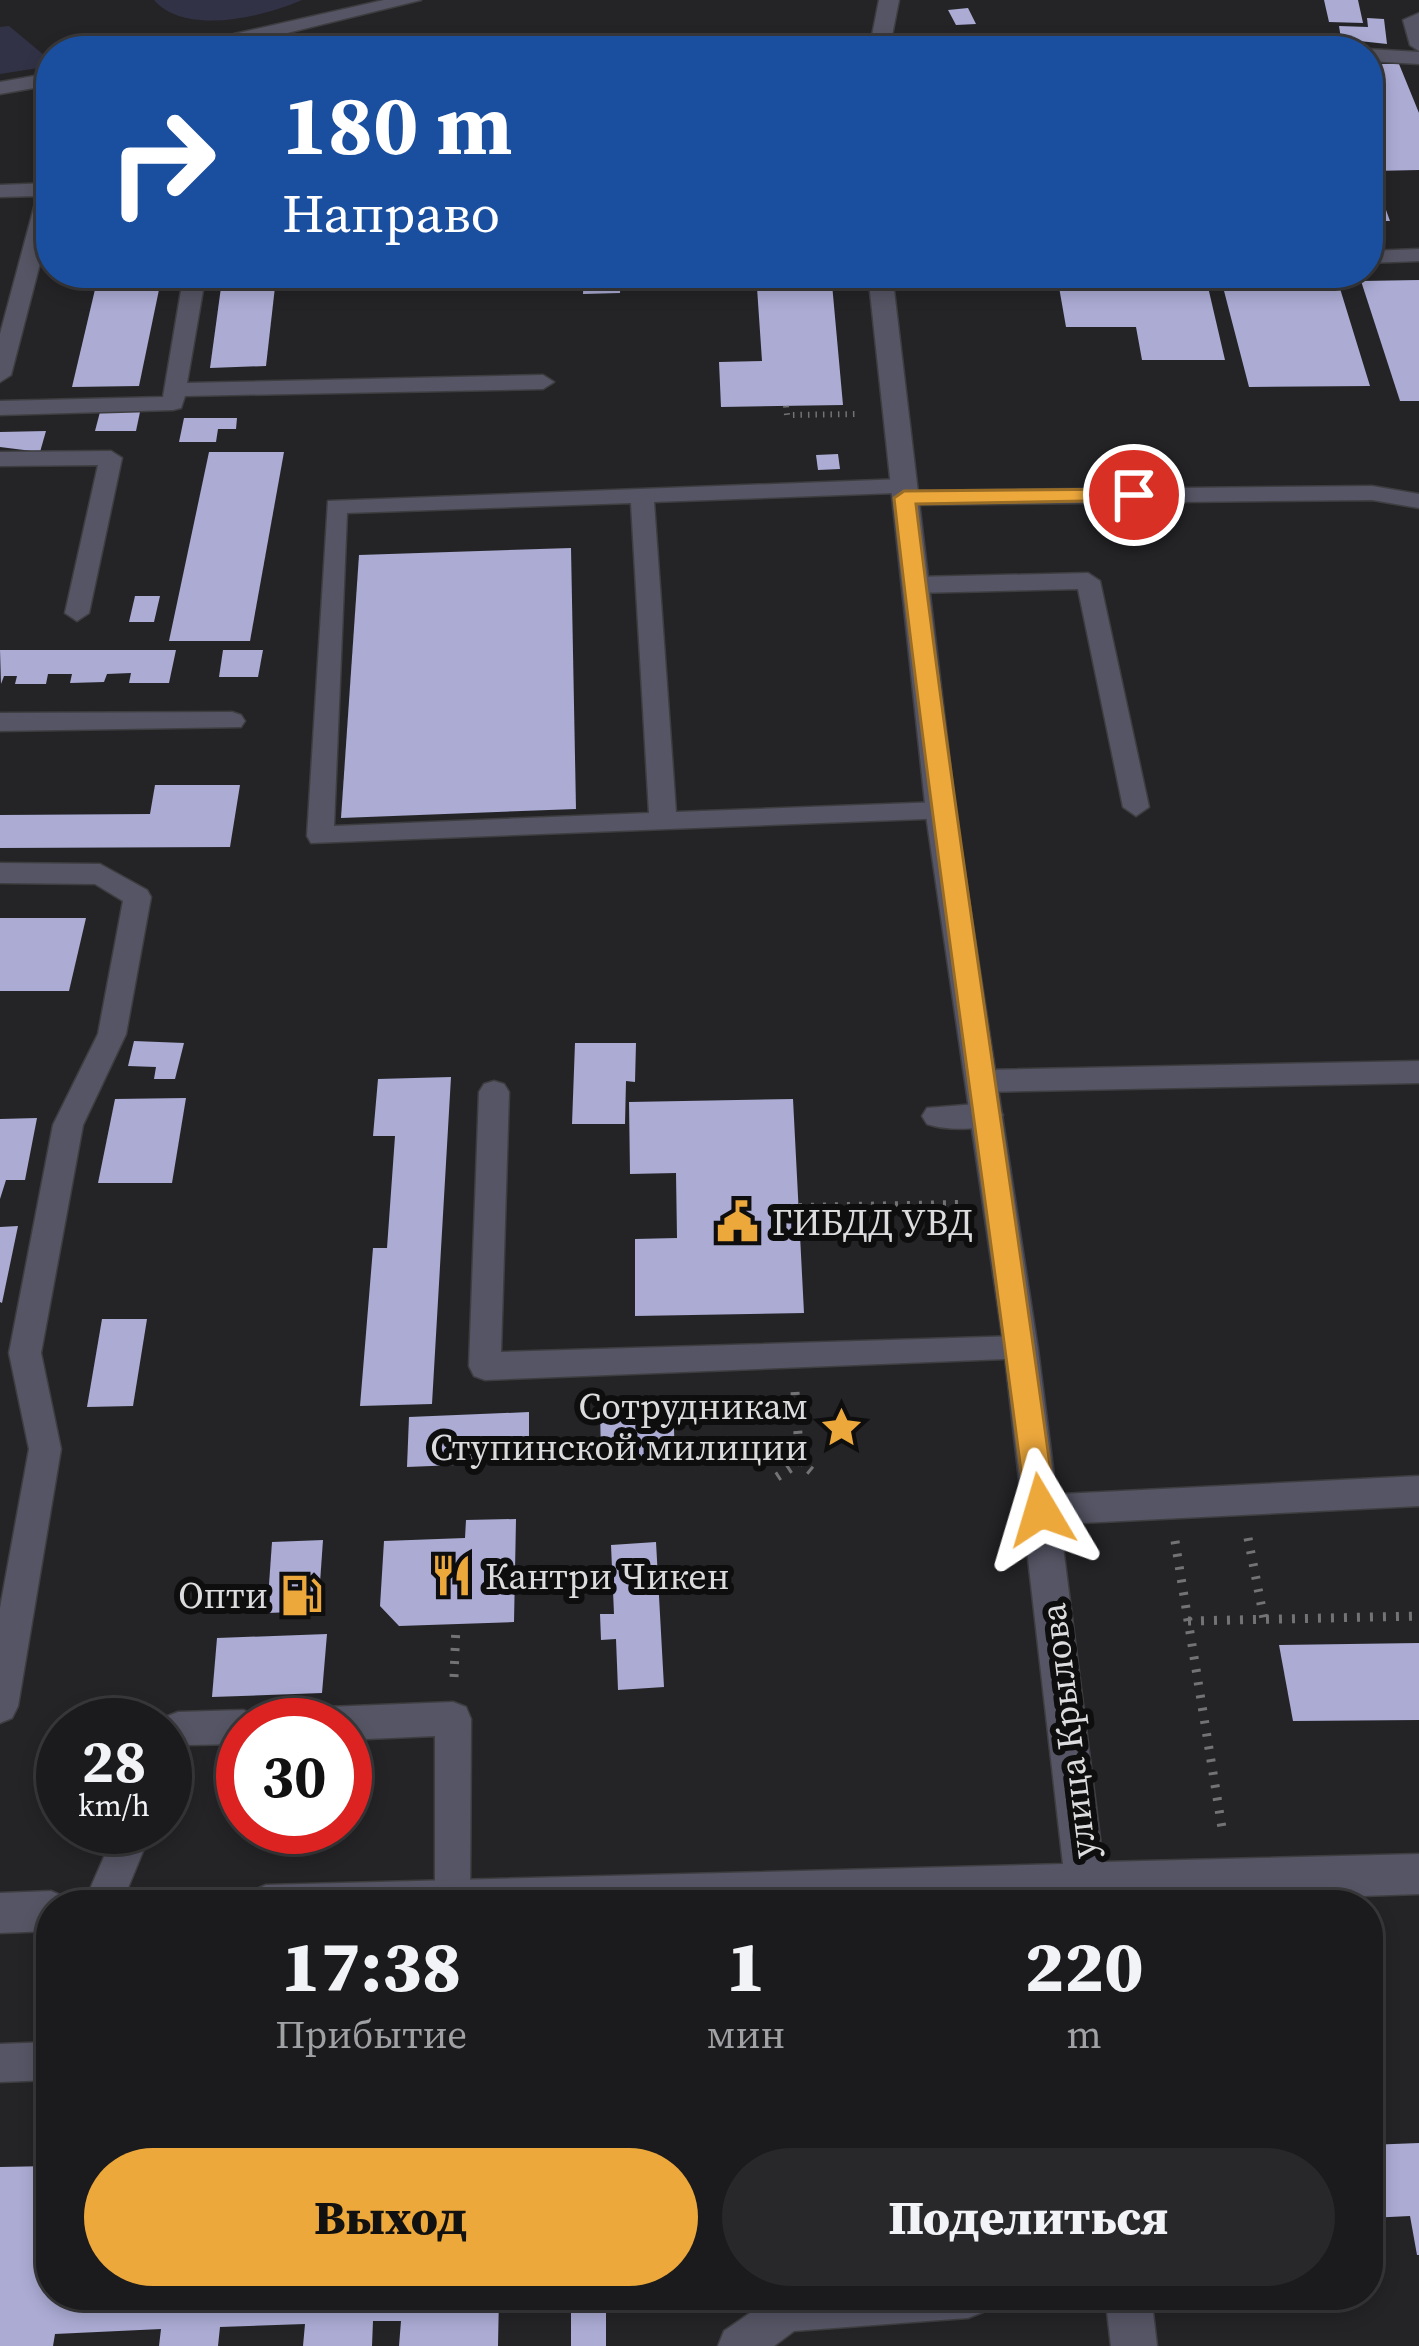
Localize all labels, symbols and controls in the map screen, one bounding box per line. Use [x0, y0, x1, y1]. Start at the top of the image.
text: 180 m [282, 67, 513, 182]
icon: right [84, 84, 240, 240]
text: Направо [282, 176, 500, 250]
pin [1083, 444, 1185, 546]
icon: arrive [1101, 462, 1167, 528]
place label: ГИБДД УВД [772, 1198, 973, 1247]
public building icon: ГИБДД УВД [715, 1199, 761, 1245]
place label: Сотрудникам Ступинской милиции [430, 1382, 808, 1472]
place icon: Сотрудникам Ступинской милиции [819, 1404, 865, 1450]
position arrow [978, 1447, 1104, 1573]
place label: Кантри Чикен [485, 1552, 729, 1601]
restaurant icon: Кантри Чикен [428, 1553, 474, 1599]
place label: Опти [178, 1571, 268, 1620]
fuel station icon: Опти [279, 1572, 325, 1618]
street label: улица Крылова [1028, 1600, 1108, 1861]
speed limit sign: 30 [216, 1698, 372, 1854]
text: 28 [81, 1720, 147, 1802]
text: km/h [78, 1785, 150, 1826]
text: 17:38 [281, 1916, 461, 2015]
text: 1 [726, 1916, 766, 2015]
text: 220 [1025, 1916, 1144, 2015]
text: Прибытие [275, 2008, 467, 2061]
text: мин [707, 2008, 785, 2061]
text: m [1067, 2008, 1102, 2061]
button: Выход [84, 2148, 698, 2286]
button: Поделиться [722, 2148, 1335, 2286]

